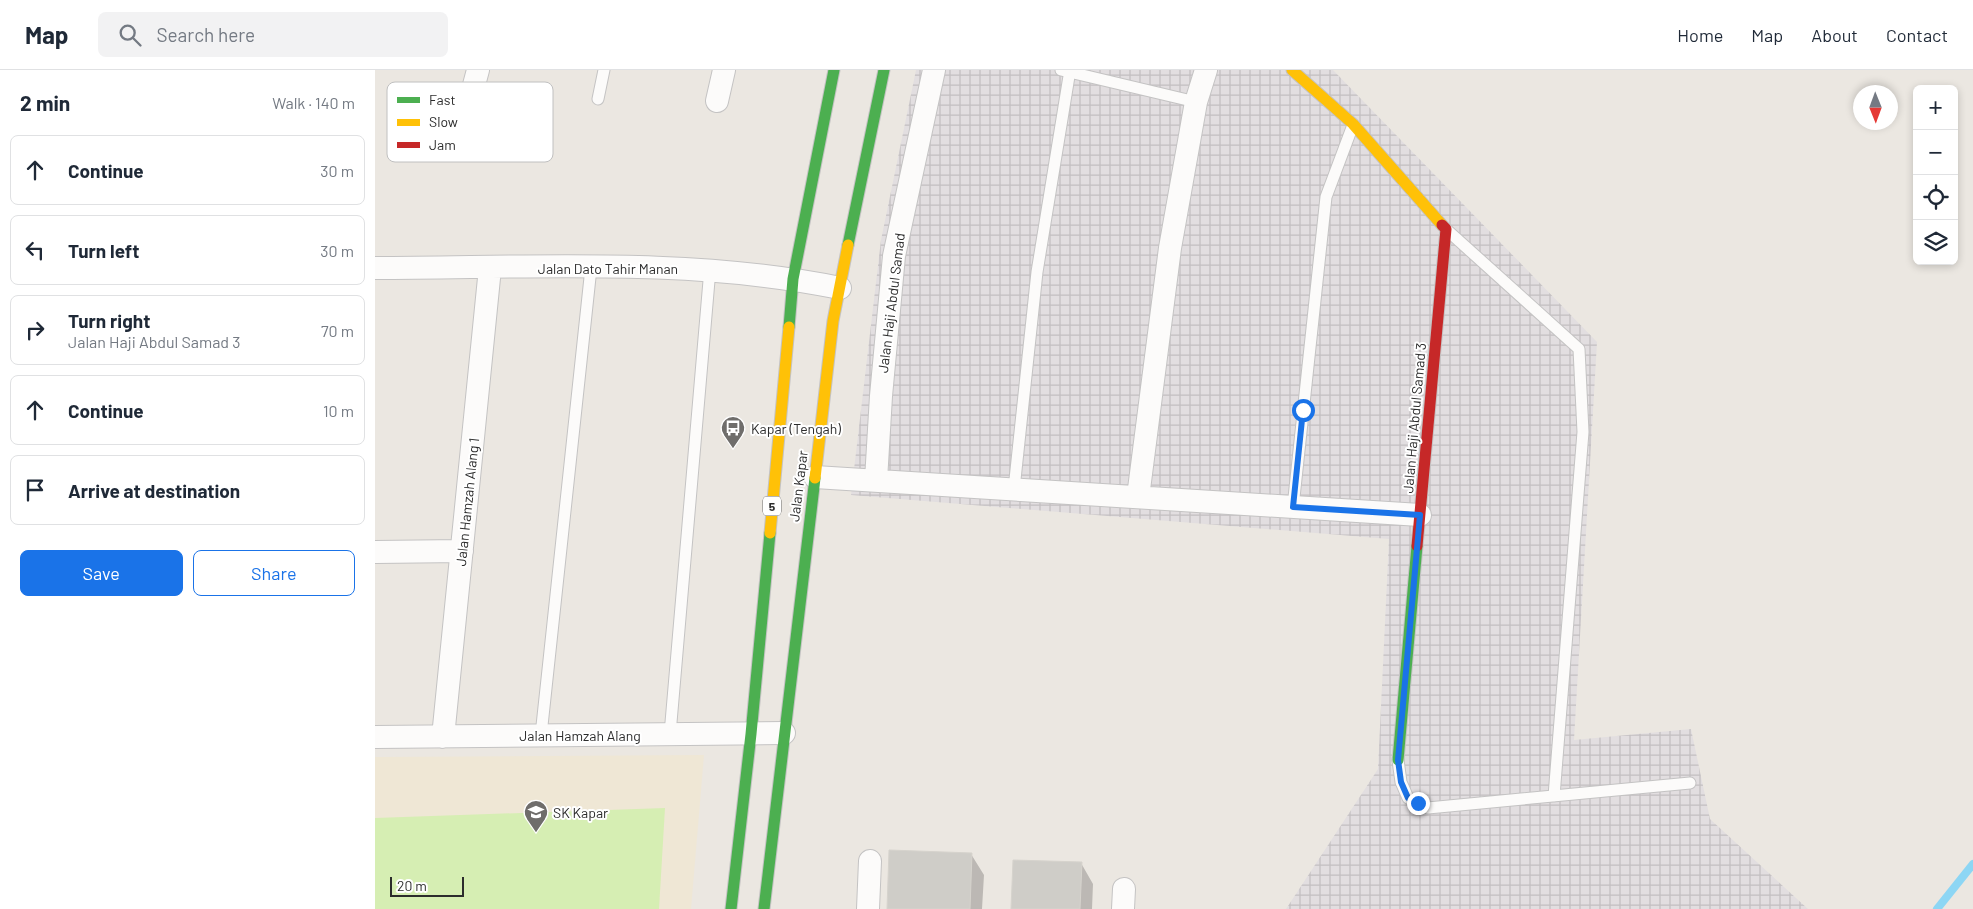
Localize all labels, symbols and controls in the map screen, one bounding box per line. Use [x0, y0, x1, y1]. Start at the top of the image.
search box [98, 12, 448, 57]
text: Map [25, 20, 68, 49]
icon: search [116, 21, 144, 49]
text: Search here [156, 23, 255, 46]
text: Home [1677, 24, 1723, 46]
text: Map [1751, 24, 1783, 46]
text: About [1811, 24, 1858, 46]
text: Contact [1886, 24, 1948, 46]
legend [387, 82, 553, 162]
north arrow [1853, 85, 1898, 130]
map controls [1913, 85, 1958, 265]
button: + [1913, 85, 1958, 130]
text: 2 min [20, 90, 70, 115]
text: Fast [429, 91, 455, 108]
text: Walk · 140 m [272, 93, 355, 112]
text: Slow [429, 113, 458, 130]
button: − [1913, 130, 1958, 175]
text: Jam [429, 136, 456, 153]
icon: ahead [21, 156, 49, 184]
text: Continue [68, 159, 144, 182]
text: 30 m [320, 161, 354, 180]
button: locate [1913, 175, 1958, 220]
button: layers [1913, 220, 1958, 265]
street label: Jalan Haji Abdul Samad [874, 232, 908, 374]
icon: left [21, 236, 49, 264]
text: Turn left [68, 239, 139, 262]
text: 30 m [320, 241, 354, 260]
street label: Jalan Dato Tahir Manan [538, 260, 678, 277]
text: Turn right [68, 309, 150, 332]
icon: right [21, 316, 49, 344]
text: 70 m [321, 321, 354, 340]
text: Jalan Haji Abdul Samad 3 [68, 332, 241, 351]
street label: Jalan Haji Abdul Samad 3 [1399, 342, 1429, 494]
icon: ahead [21, 396, 49, 424]
text: Continue [68, 399, 144, 422]
route start [1292, 399, 1315, 422]
text: 10 m [323, 401, 354, 420]
bus stop icon: Kapar (Tengah) [720, 415, 746, 449]
place label: Kapar (Tengah) [751, 420, 841, 437]
street label: Jalan Hamzah Alang 1 [452, 437, 482, 567]
street label: Jalan Kapar [785, 449, 811, 523]
icon: arrive [21, 476, 49, 504]
text: Arrive at destination [68, 479, 240, 502]
road number: 5 [763, 496, 781, 516]
button: Save [20, 550, 183, 596]
button: Share [193, 550, 355, 596]
street label: Jalan Hamzah Alang [519, 727, 641, 744]
route end [1407, 792, 1430, 815]
school or university icon: SK Kapar [523, 799, 549, 833]
place label: SK Kapar [553, 804, 608, 821]
scale bar [390, 874, 464, 897]
text: 20 m [397, 877, 427, 894]

